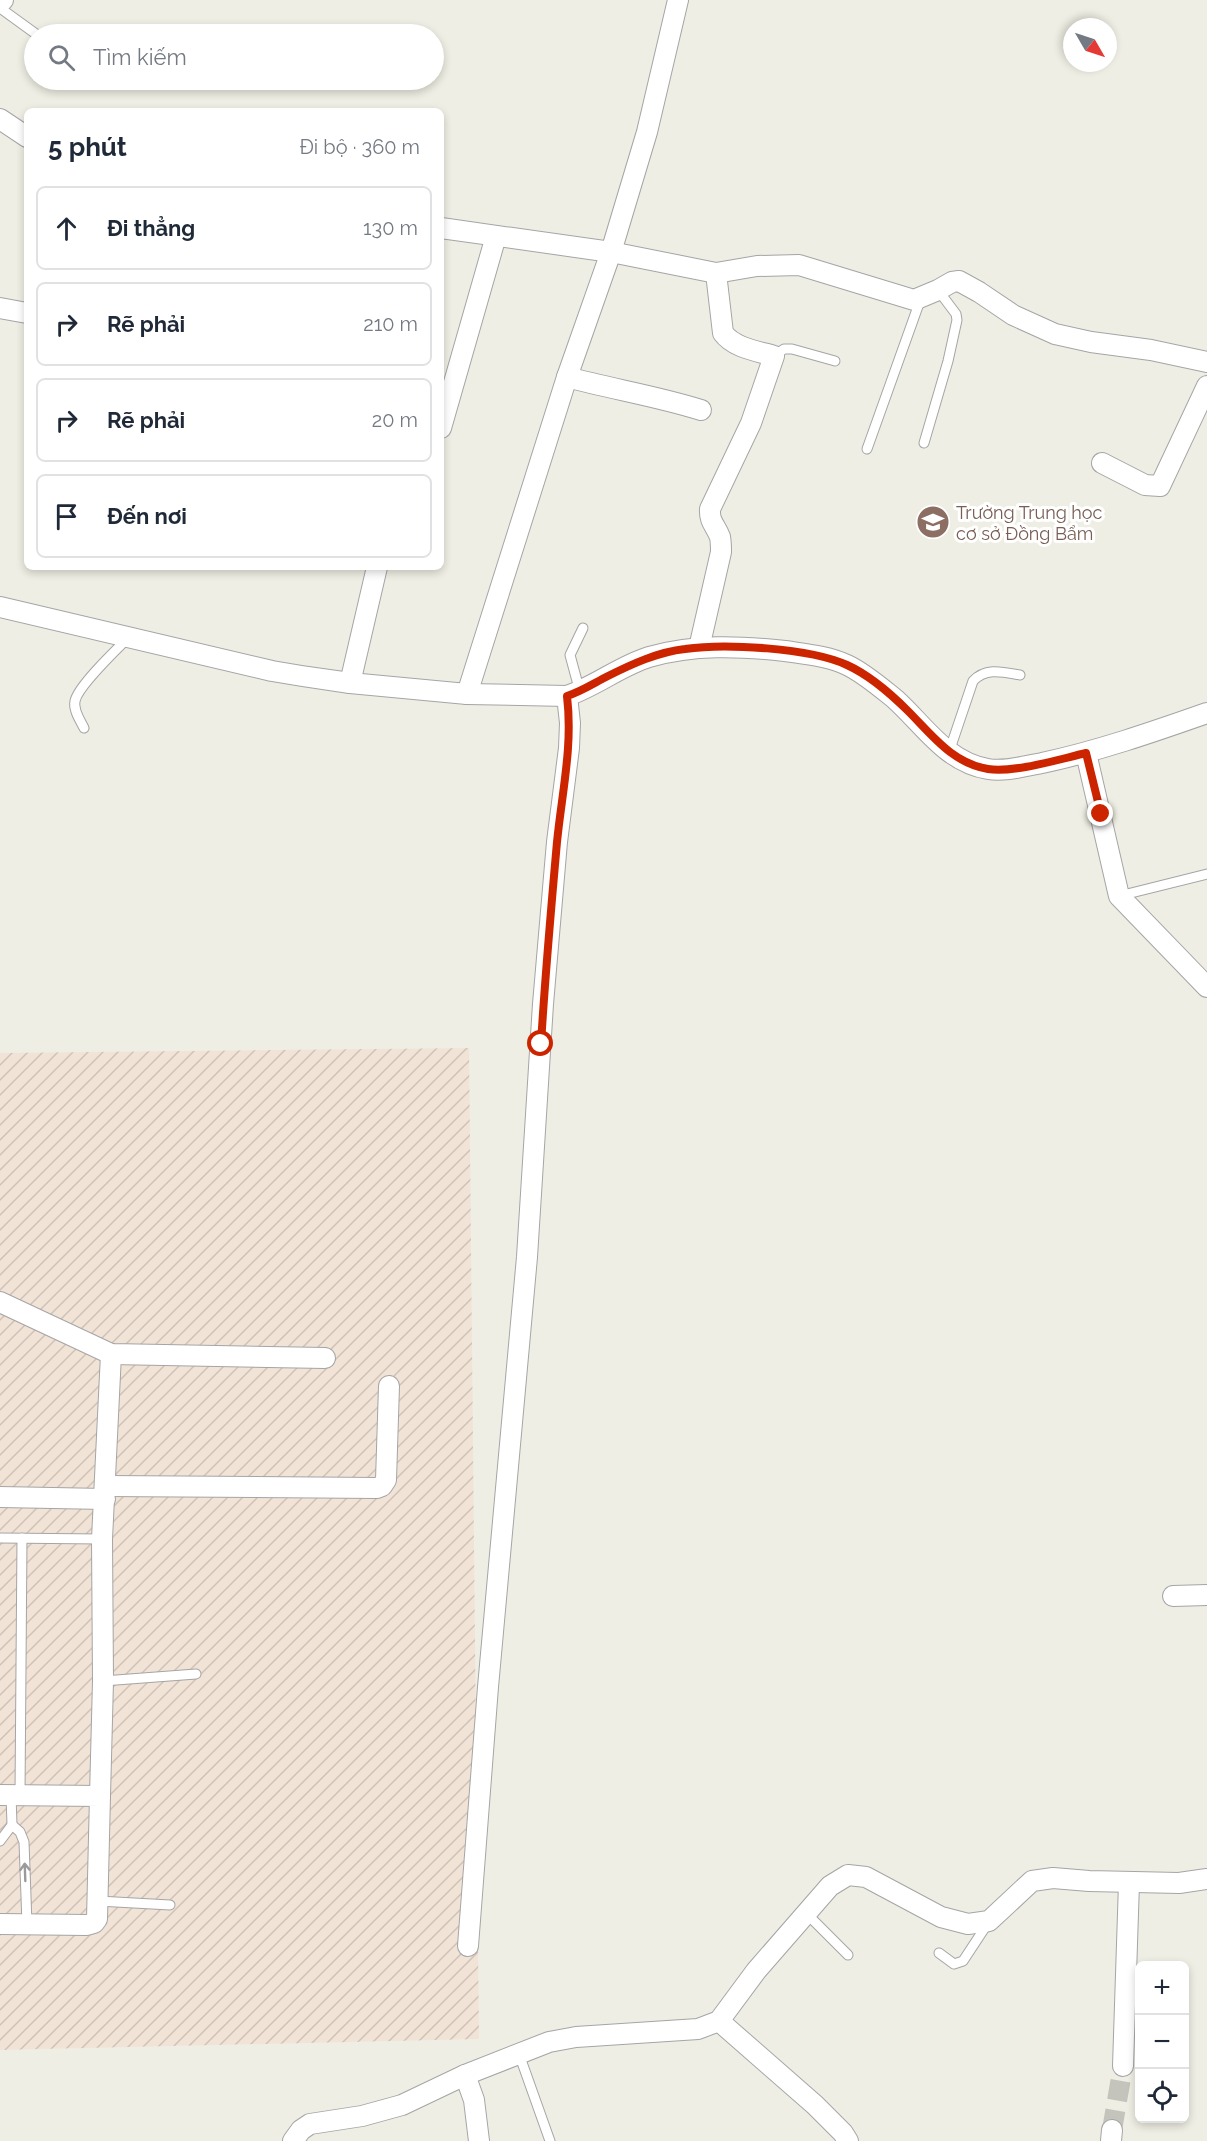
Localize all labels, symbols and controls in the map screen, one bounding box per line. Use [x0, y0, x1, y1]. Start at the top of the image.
north arrow [1063, 18, 1117, 72]
search box [24, 24, 444, 90]
icon: search [45, 41, 78, 74]
text: Tìm kiếm [93, 44, 187, 70]
text: 5 phút [48, 132, 127, 162]
text: Đi bộ · 360 m [299, 135, 420, 159]
icon: ahead [50, 212, 83, 245]
text: Đi thẳng [107, 215, 195, 241]
text: 130 m [363, 216, 418, 240]
icon: right [50, 308, 83, 341]
text: Rẽ phải [107, 311, 185, 337]
text: 210 m [363, 312, 418, 336]
icon: right [50, 404, 83, 437]
text: Rẽ phải [107, 407, 185, 433]
text: 20 m [372, 408, 418, 432]
icon: arrive [50, 500, 83, 533]
place label: Trường Trung học cơ sở Đồng Bẩm [956, 502, 1103, 544]
text: Đến nơi [107, 503, 187, 529]
school or university icon: Trường Trung học cơ sở Đồng Bẩm [915, 504, 951, 540]
route end [1087, 800, 1113, 826]
route start [527, 1030, 553, 1056]
one-way arrow [20, 1863, 31, 1883]
map controls [1135, 1961, 1189, 2123]
button: + [1135, 1961, 1189, 2015]
button: − [1135, 2015, 1189, 2069]
button: locate [1135, 2069, 1189, 2123]

